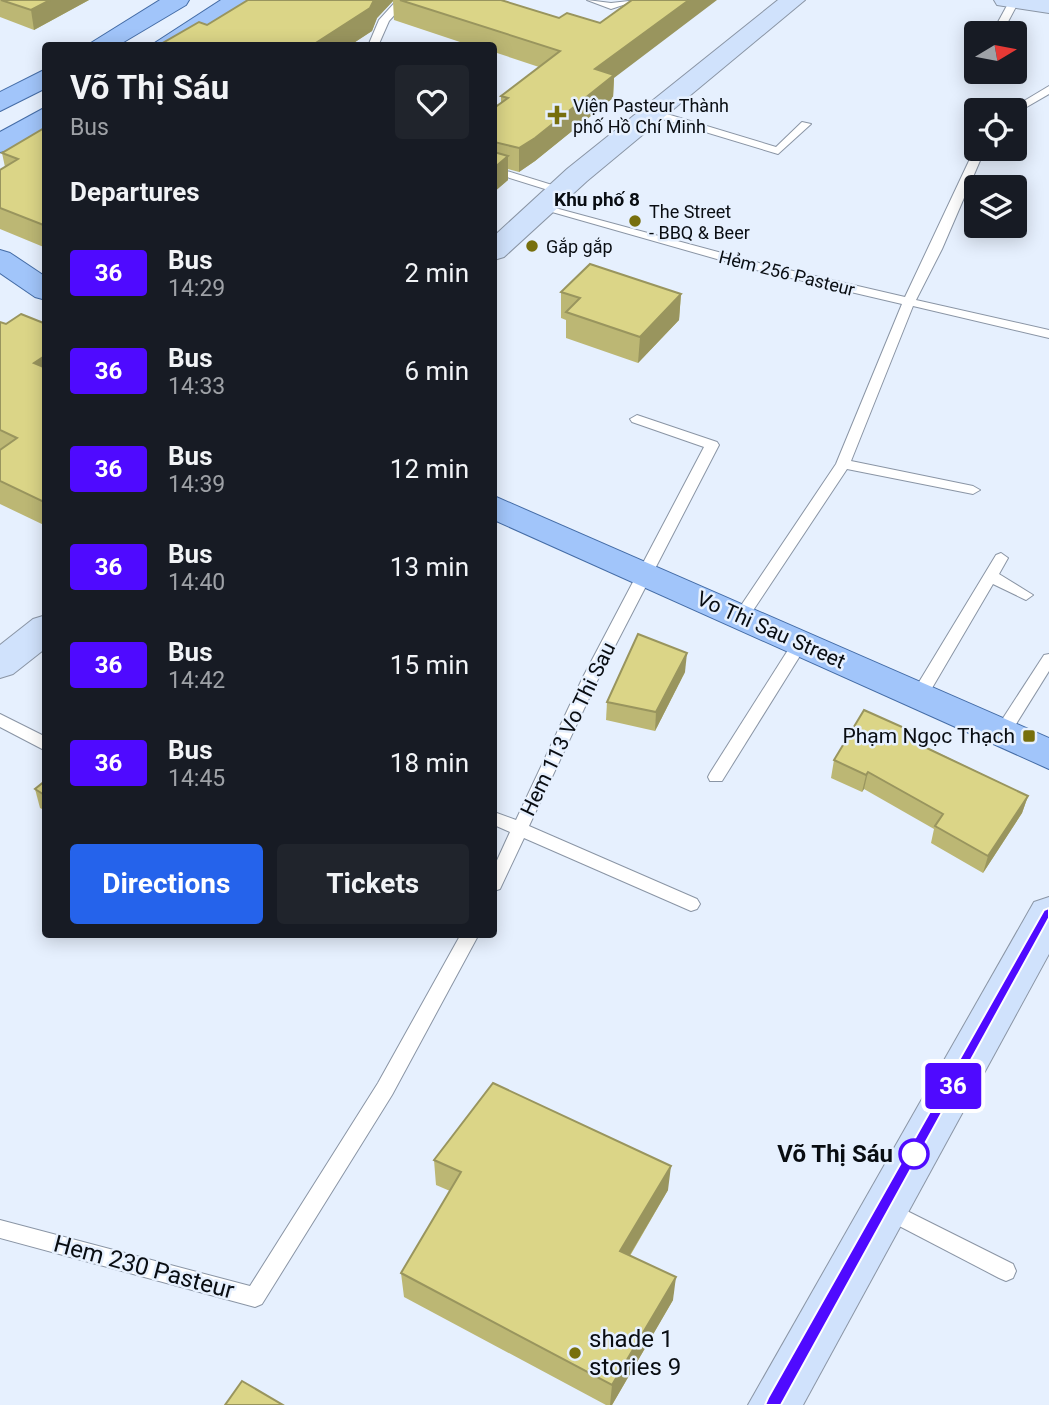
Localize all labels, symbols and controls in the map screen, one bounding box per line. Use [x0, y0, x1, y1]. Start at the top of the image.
north arrow [964, 21, 1027, 84]
map controls [964, 21, 1027, 238]
button: heart [395, 65, 469, 139]
text: Võ Thị Sáu [70, 68, 229, 107]
place label: Viện Pasteur Thành phố Hồ Chí Minh [573, 95, 729, 137]
button: locate [964, 98, 1027, 161]
marker: Viện Pasteur Thành phố Hồ Chí Minh [547, 105, 567, 125]
text: Bus [70, 114, 109, 141]
button: layers [964, 175, 1027, 238]
text: Departures [70, 177, 200, 207]
district label: Khu phố 8 [554, 188, 640, 211]
place label: The Street - BBQ & Beer [649, 201, 750, 243]
marker: The Street - BBQ & Beer [627, 213, 643, 229]
place label: Gắp gắp [546, 236, 613, 257]
marker: Gắp gắp [524, 238, 540, 254]
text: Bus [168, 245, 213, 275]
street label: Hẻm 256 Pasteur [717, 246, 857, 300]
text: 2 min [404, 258, 469, 288]
text: 36 [95, 259, 122, 287]
text: 14:29 [168, 275, 225, 302]
text: Bus [168, 343, 213, 373]
text: 6 min [404, 356, 469, 386]
text: 36 [95, 357, 122, 385]
text: 14:33 [168, 373, 225, 400]
text: Bus [168, 441, 213, 471]
text: 12 min [390, 454, 469, 484]
text: 36 [95, 455, 122, 483]
text: 14:39 [168, 471, 225, 498]
text: Bus [168, 539, 213, 569]
text: 13 min [390, 552, 469, 582]
text: 36 [95, 553, 122, 581]
text: 14:40 [168, 569, 225, 596]
street label: Vo Thi Sau Street [693, 586, 849, 674]
text: Bus [168, 637, 213, 667]
street label: Hem 113 Vo Thi Sau [516, 638, 620, 820]
text: 15 min [390, 650, 469, 680]
text: 36 [95, 651, 122, 679]
text: 14:42 [168, 667, 225, 694]
place label: Phạm Ngọc Thạch [843, 724, 1015, 748]
marker: Phạm Ngọc Thạch [1021, 728, 1037, 744]
text: Bus [168, 735, 213, 765]
text: 18 min [390, 748, 469, 778]
text: 36 [95, 749, 122, 777]
text: 14:45 [168, 765, 225, 792]
button: Directions [70, 844, 263, 924]
button: Tickets [277, 844, 469, 924]
line badge: 36 [922, 1063, 984, 1109]
text: 36 [939, 1072, 967, 1100]
marker: Võ Thị Sáu [899, 1139, 929, 1169]
place label: Võ Thị Sáu [777, 1140, 893, 1168]
street label: Hem 230 Pasteur [51, 1229, 237, 1305]
place label: shade 1 stories 9 [589, 1325, 681, 1381]
marker: shade 1 stories 9 [567, 1345, 583, 1361]

